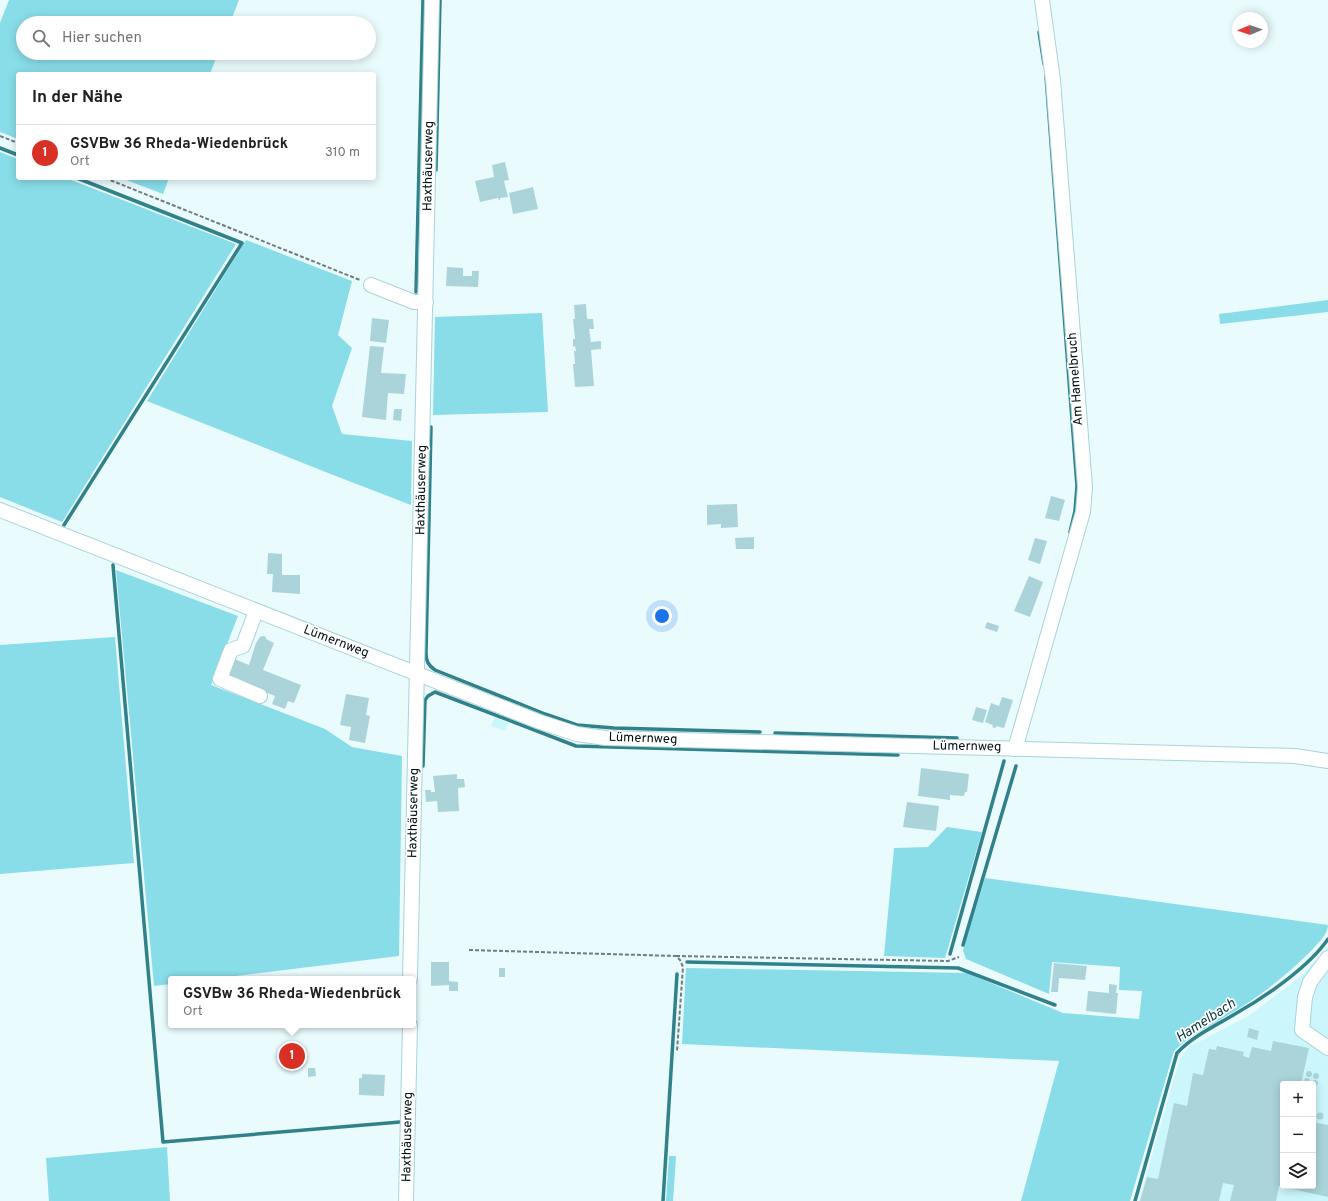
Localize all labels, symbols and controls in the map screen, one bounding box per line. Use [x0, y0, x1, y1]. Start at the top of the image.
north arrow [1232, 12, 1268, 48]
search box [16, 16, 376, 60]
icon: search [30, 27, 52, 49]
text: Hier suchen [62, 29, 142, 48]
text: In der Nähe [32, 87, 123, 109]
street label: Haxthäuserweg [420, 121, 438, 211]
text: GSVBw 36 Rheda-Wiedenbrück [70, 135, 288, 154]
text: 1 [42, 145, 48, 161]
text: 310 m [325, 145, 360, 161]
text: Ort [70, 154, 90, 170]
street label: Am Hamelbruch [1065, 332, 1087, 426]
street label: Haxthäuserweg [413, 445, 431, 535]
your location [652, 606, 672, 626]
street label: Lümernweg [301, 622, 371, 662]
street label: Lümernweg [608, 730, 678, 748]
street label: Lümernweg [932, 738, 1002, 756]
street label: Haxthäuserweg [405, 768, 423, 858]
popup [168, 976, 416, 1028]
text: GSVBw 36 Rheda-Wiedenbrück [183, 985, 401, 1004]
water label: Hamelbach [1173, 995, 1239, 1047]
text: Ort [183, 1004, 203, 1020]
pin: 1 [279, 1041, 305, 1071]
map controls [1280, 1081, 1316, 1189]
button: + [1280, 1081, 1316, 1117]
street label: Haxthäuserweg [399, 1092, 417, 1182]
button: − [1280, 1117, 1316, 1153]
button: layers [1280, 1153, 1316, 1189]

